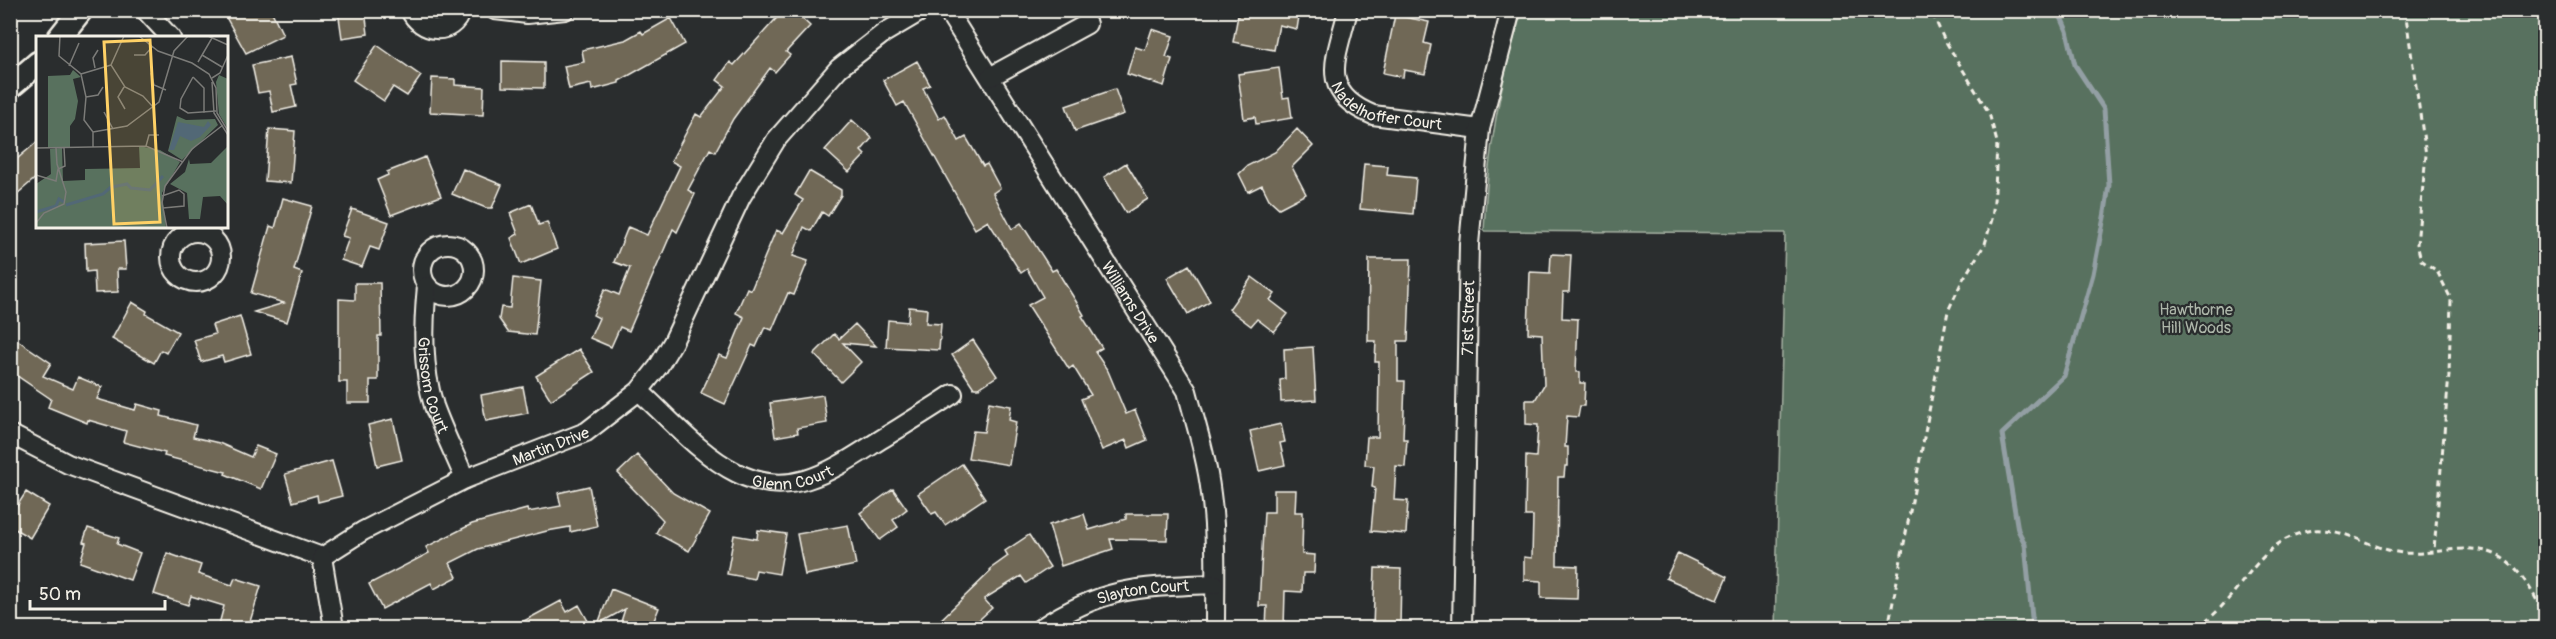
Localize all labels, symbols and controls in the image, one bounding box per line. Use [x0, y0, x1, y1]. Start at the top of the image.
inset map [36, 36, 228, 228]
street label: Nadelhoffer Court [1326, 79, 1444, 135]
street label: Williams Drive [1097, 258, 1163, 347]
street label: 71st Street [1458, 280, 1479, 356]
park label: Hawthorne Hill Woods [2159, 300, 2233, 338]
street label: Grissom Court [413, 337, 453, 437]
street label: Martin Drive [510, 423, 592, 471]
street label: Glenn Court [750, 461, 837, 495]
scale bar [30, 573, 165, 611]
street label: Slayton Court [1094, 576, 1190, 609]
text: 50 m [39, 583, 81, 606]

